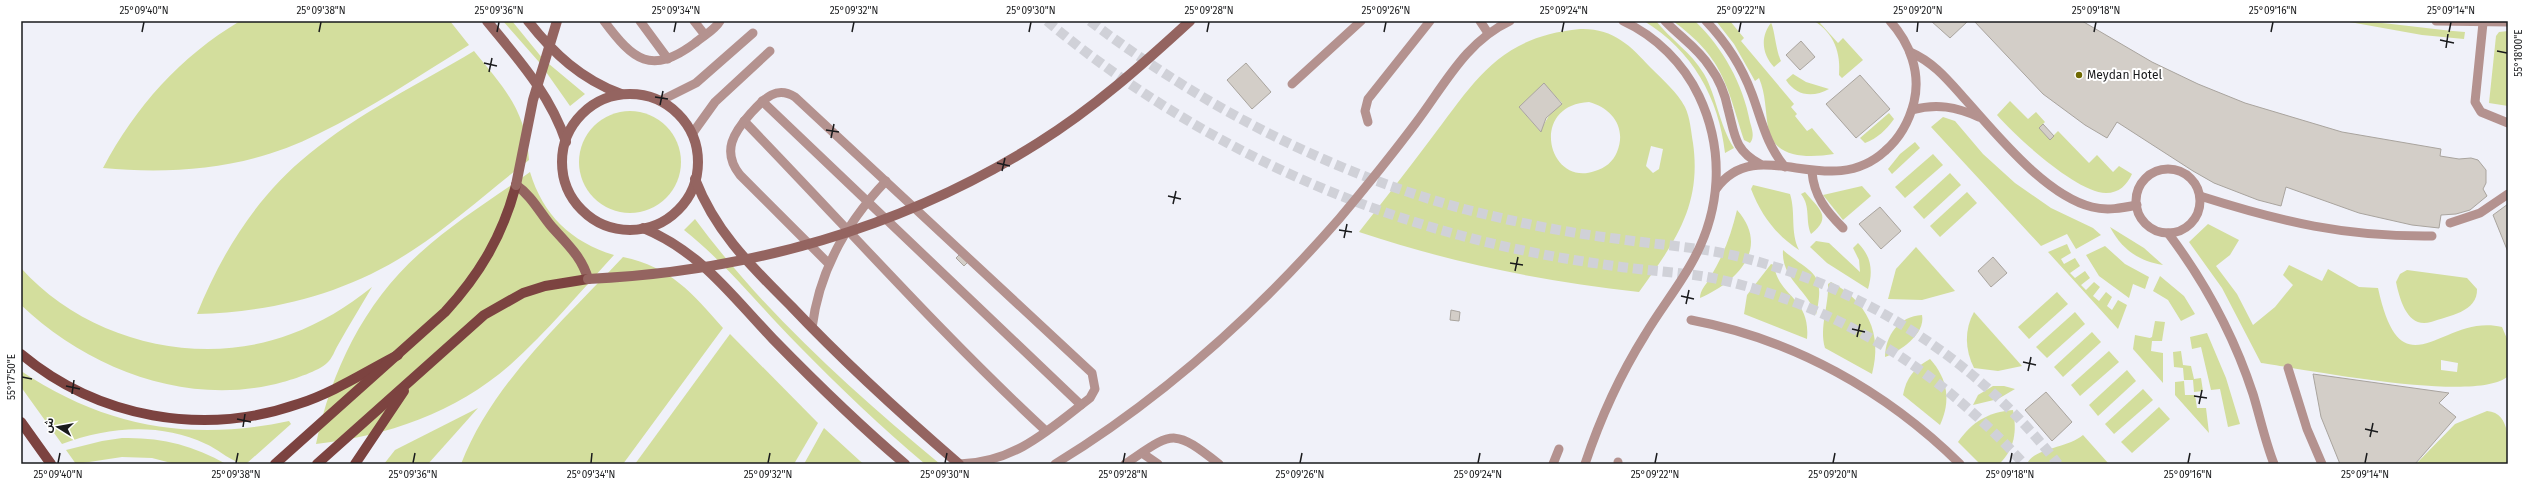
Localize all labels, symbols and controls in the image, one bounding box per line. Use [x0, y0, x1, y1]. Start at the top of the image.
text: 25°09'40"N [119, 5, 169, 17]
text: 25°09'38"N [296, 5, 346, 17]
text: 25°09'36"N [475, 5, 523, 17]
text: 25°09'34"N [652, 5, 700, 17]
text: 25°09'32"N [830, 5, 878, 17]
text: 25°09'30"N [1006, 5, 1056, 17]
text: 25°09'28"N [1184, 5, 1234, 17]
text: 25°09'26"N [1362, 5, 1410, 17]
text: 25°09'24"N [1540, 5, 1588, 17]
text: 25°09'22"N [1717, 5, 1765, 17]
text: 25°09'20"N [1893, 5, 1943, 17]
text: 25°09'18"N [2072, 5, 2120, 17]
text: 25°09'16"N [2249, 5, 2297, 17]
text: 25°09'14"N [2427, 5, 2475, 17]
text: 55°18'00"E [2513, 29, 2525, 77]
place label: Meydan Hotel [2087, 68, 2162, 82]
marker: Meydan Hotel [2074, 70, 2084, 80]
text: 55°17'50"E [6, 354, 18, 400]
north arrow [38, 407, 78, 447]
text: ش [41, 417, 56, 434]
text: 25°09'40"N [33, 469, 83, 481]
text: 25°09'38"N [211, 469, 261, 481]
text: 25°09'36"N [389, 469, 437, 481]
text: 25°09'34"N [567, 469, 615, 481]
text: 25°09'32"N [744, 469, 792, 481]
text: 25°09'30"N [920, 469, 970, 481]
text: 25°09'28"N [1098, 469, 1148, 481]
text: 25°09'26"N [1276, 469, 1324, 481]
text: 25°09'24"N [1454, 469, 1502, 481]
text: 25°09'22"N [1631, 469, 1679, 481]
text: 25°09'20"N [1808, 469, 1858, 481]
text: 25°09'18"N [1986, 469, 2034, 481]
text: 25°09'16"N [2164, 469, 2212, 481]
text: 25°09'14"N [2341, 469, 2389, 481]

